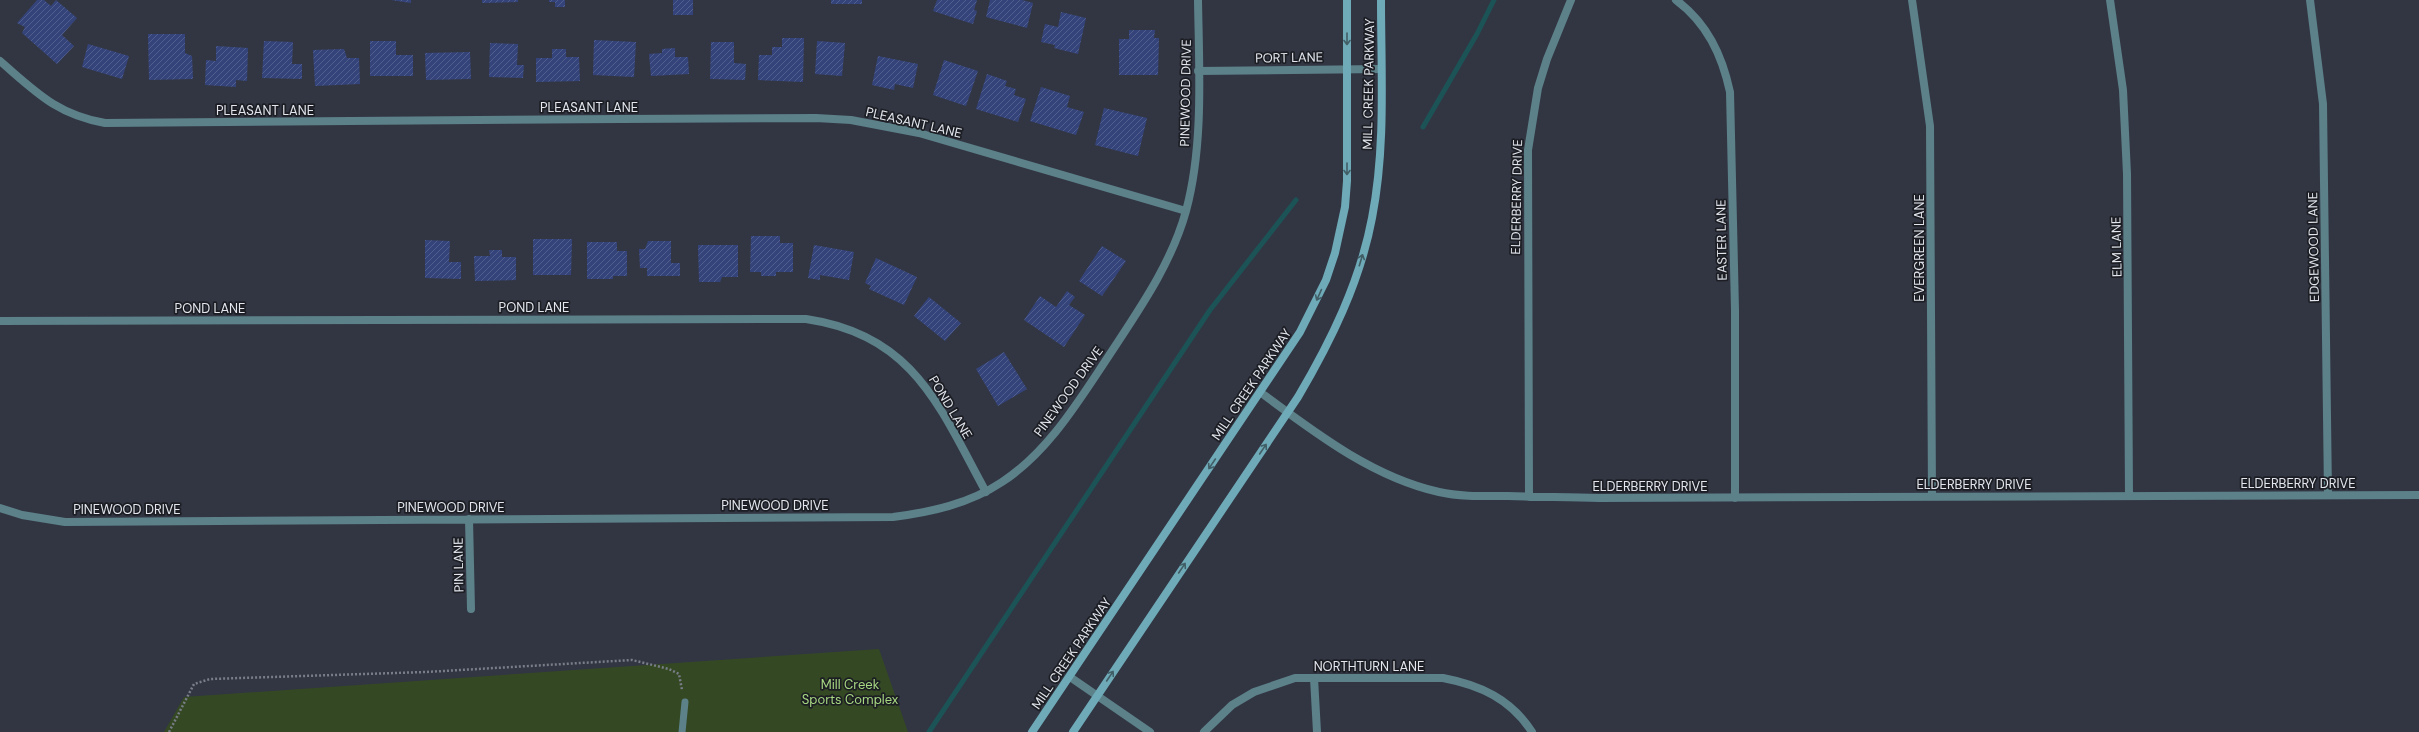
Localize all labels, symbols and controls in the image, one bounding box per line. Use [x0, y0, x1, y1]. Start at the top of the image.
street label: MILL CREEK PARKWAY [1359, 18, 1378, 150]
one-way arrow [1343, 32, 1351, 45]
street label: PINEWOOD DRIVE [1176, 39, 1195, 147]
street label: PORT LANE [1255, 48, 1323, 67]
street label: PLEASANT LANE [540, 99, 638, 116]
street label: PLEASANT LANE [216, 102, 314, 119]
street label: PLEASANT LANE [864, 103, 964, 142]
street label: ELDERBERRY DRIVE [1507, 139, 1526, 255]
one-way arrow [1343, 162, 1351, 175]
street label: EDGEWOOD LANE [2304, 192, 2323, 302]
street label: EVERGREEN LANE [1911, 194, 1928, 302]
street label: EASTER LANE [1712, 199, 1731, 281]
street label: ELM LANE [2107, 217, 2126, 277]
one-way arrow [1358, 254, 1365, 267]
one-way arrow [1315, 289, 1323, 301]
street label: POND LANE [499, 299, 569, 316]
street label: POND LANE [175, 300, 245, 317]
street label: MILL CREEK PARKWAY [1208, 325, 1295, 443]
street label: PINEWOOD DRIVE [1030, 343, 1107, 440]
street label: POND LANE [925, 373, 976, 442]
one-way arrow [1259, 444, 1267, 455]
one-way arrow [1208, 458, 1216, 469]
street label: ELDERBERRY DRIVE [2240, 475, 2356, 492]
street label: ELDERBERRY DRIVE [1916, 476, 2032, 493]
street label: ELDERBERRY DRIVE [1592, 478, 1708, 495]
street label: PINEWOOD DRIVE [721, 497, 829, 514]
street label: PINEWOOD DRIVE [397, 499, 505, 516]
street label: PINEWOOD DRIVE [73, 501, 181, 518]
street label: PIN LANE [450, 537, 467, 593]
one-way arrow [1178, 563, 1186, 574]
street label: MILL CREEK PARKWAY [1028, 594, 1115, 712]
street label: NORTHTURN LANE [1314, 658, 1424, 675]
one-way arrow [1106, 671, 1114, 682]
park label: Mill Creek Sports Complex [802, 676, 899, 708]

